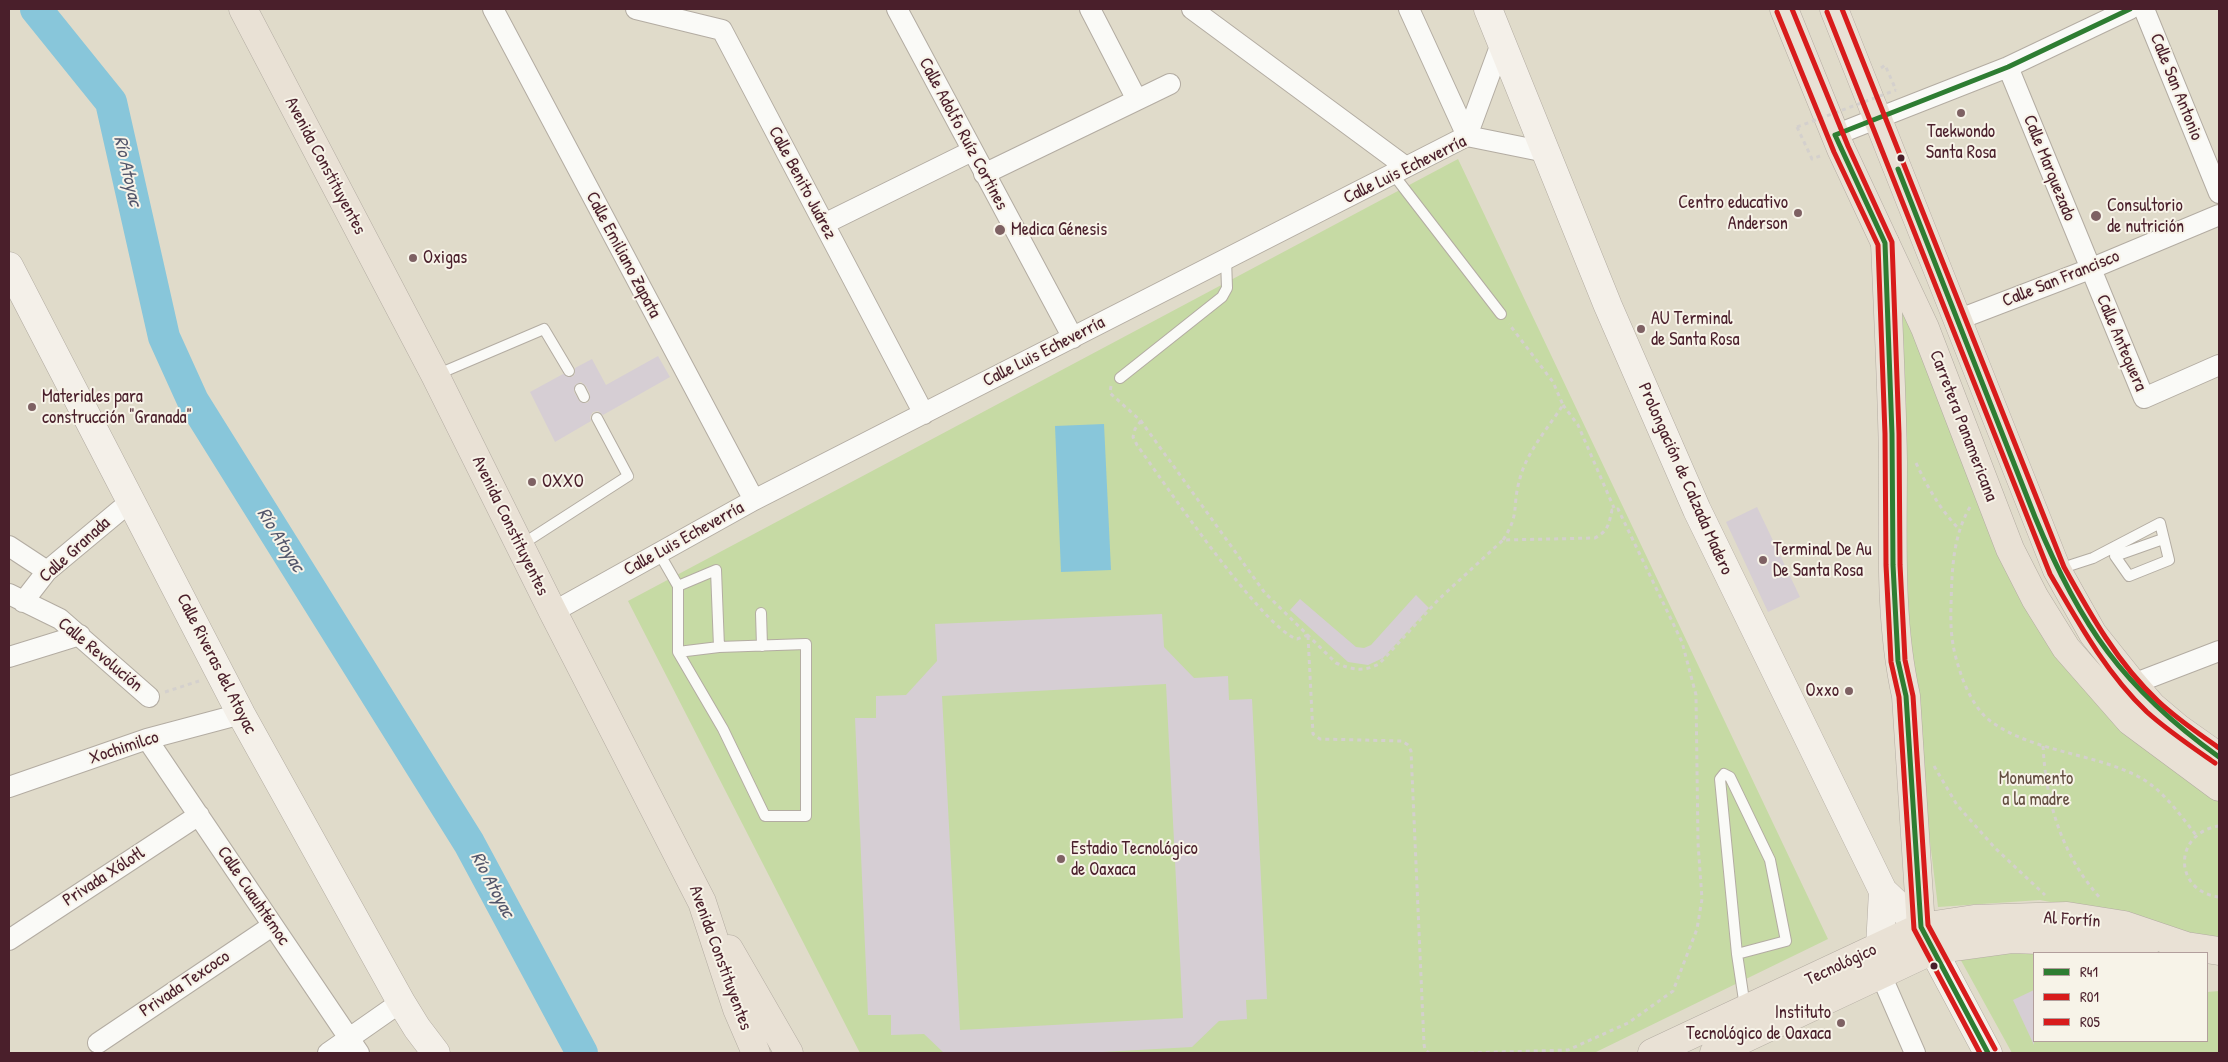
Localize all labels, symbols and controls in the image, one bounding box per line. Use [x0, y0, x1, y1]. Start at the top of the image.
street label: Calle San Antonio [2145, 30, 2207, 144]
street label: Calle Adolfo Ruíz Cortines [914, 54, 1012, 214]
street label: Avenida Constituyentes [280, 94, 370, 238]
marker: Taekwondo Santa Rosa [1955, 107, 1967, 119]
street label: Calle Marquezado [2018, 112, 2080, 224]
place label: Taekwondo Santa Rosa [1926, 121, 1996, 163]
street label: Calle Benito Juárez [763, 123, 841, 243]
street label: Calle Luis Echeverría [1340, 131, 1470, 209]
water label: Río Atoyac [108, 134, 146, 208]
unlabelled marker [1896, 153, 1906, 163]
street label: Calle Emiliano Zapata [581, 188, 665, 322]
place label: Centro educativo Anderson [1678, 192, 1788, 234]
place label: Consultorio de nutrición [2107, 195, 2184, 238]
marker: Centro educativo Anderson [1792, 207, 1804, 219]
marker: Consultorio de nutrición [2089, 209, 2103, 223]
place label: Medica Génesis [1011, 219, 1107, 241]
marker: Medica Génesis [993, 223, 1007, 237]
street label: Calle San Francisco [1999, 246, 2123, 312]
place label: Oxigas [423, 247, 467, 269]
marker: Oxigas [407, 252, 419, 264]
street label: Calle Antequera [2091, 291, 2151, 395]
place label: AU Terminal de Santa Rosa [1651, 308, 1740, 350]
street label: Calle Luis Echeverría [979, 312, 1109, 392]
marker: AU Terminal de Santa Rosa [1635, 323, 1647, 335]
street label: Carretera Panamericana [1924, 347, 2002, 505]
street label: Prolongación de Calzada Madero [1633, 380, 1737, 578]
place label: Materiales para construcción "Granada" [42, 386, 192, 428]
marker: Materiales para construcción "Granada" [26, 401, 38, 413]
street label: Avenida Constituyentes [467, 453, 553, 599]
place label: OXXO [542, 471, 584, 493]
marker: OXXO [526, 476, 538, 488]
street label: Calle Luis Echeverría [620, 497, 748, 581]
water label: Río Atoyac [251, 504, 309, 576]
street label: Calle Granada [35, 513, 115, 587]
place label: Terminal De Au De Santa Rosa [1773, 539, 1872, 582]
marker: Terminal De Au De Santa Rosa [1757, 554, 1769, 566]
street label: Calle Riveras del Atoyac [171, 590, 261, 738]
street label: Calle Revolución [53, 613, 147, 697]
place label: Oxxo [1806, 680, 1839, 702]
marker: Oxxo [1843, 685, 1855, 697]
street label: Xochimilco [86, 727, 162, 769]
park label: Monumento a la madre [1999, 768, 2073, 811]
place label: Estadio Tecnológico de Oaxaca [1071, 838, 1198, 881]
street label: Calle Cuauhtémoc [212, 842, 294, 950]
street label: Privada Xólotl [59, 843, 149, 911]
water label: Río Atoyac [465, 848, 519, 922]
marker: Estadio Tecnológico de Oaxaca [1055, 853, 1067, 865]
street label: Avenida Constituyentes [684, 883, 756, 1033]
street label: Al Fortín [2043, 907, 2101, 933]
street label: Tecnológico [1802, 939, 1880, 991]
street label: Privada Texcoco [136, 946, 234, 1022]
legend [2033, 952, 2208, 1042]
unlabelled marker [1929, 961, 1939, 971]
text: R41 [2080, 961, 2098, 982]
text: R01 [2080, 986, 2099, 1007]
place label: Instituto Tecnológico de Oaxaca [1686, 1002, 1831, 1044]
text: R05 [2080, 1011, 2100, 1032]
marker: Instituto Tecnológico de Oaxaca [1835, 1017, 1847, 1029]

